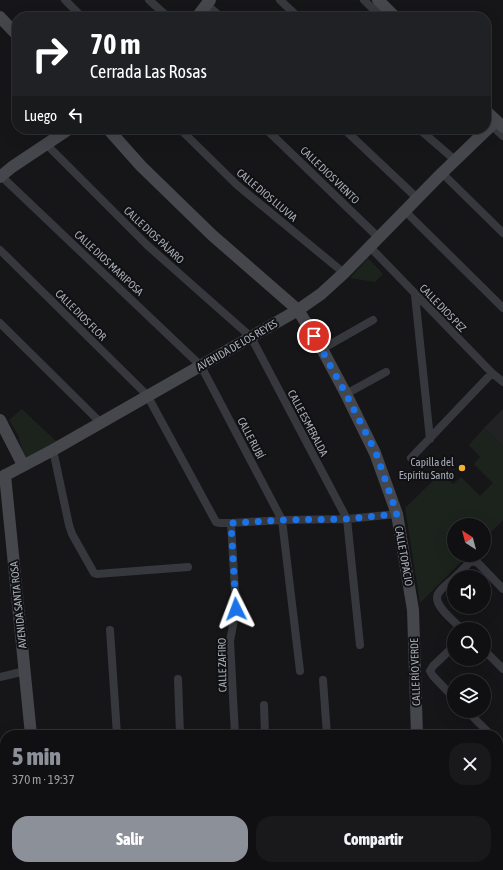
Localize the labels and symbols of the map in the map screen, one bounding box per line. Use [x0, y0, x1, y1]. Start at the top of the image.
street label: CALLE DIOS VIENTO [298, 144, 362, 206]
street label: CALLE DIOS LLUVIA [234, 166, 300, 224]
street label: CALLE DIOS PÁJARO [122, 204, 186, 266]
street label: CALLE DIOS MARIPOSA [72, 228, 146, 298]
street label: CALLE DIOS PEZ [417, 282, 469, 334]
street label: CALLE DIOS FLOR [53, 287, 109, 343]
street label: AVENIDA DE LOS REYES [195, 317, 280, 373]
pin [297, 319, 331, 353]
street label: CALLE ESMERALDA [286, 388, 331, 459]
street label: CALLE RUBÍ [235, 415, 267, 461]
place label: Capilla del Espíritu Santo [399, 456, 454, 481]
marker: Capilla del Espíritu Santo [457, 463, 467, 473]
north arrow [447, 518, 491, 562]
street label: CALLE TOPACIO [393, 525, 415, 587]
street label: AVENIDA SANTA ROSA [7, 560, 29, 649]
position arrow [215, 588, 257, 630]
street label: CALLE ZAFIRO [216, 638, 228, 692]
street label: CALLE RÍO VERDE [408, 638, 422, 706]

